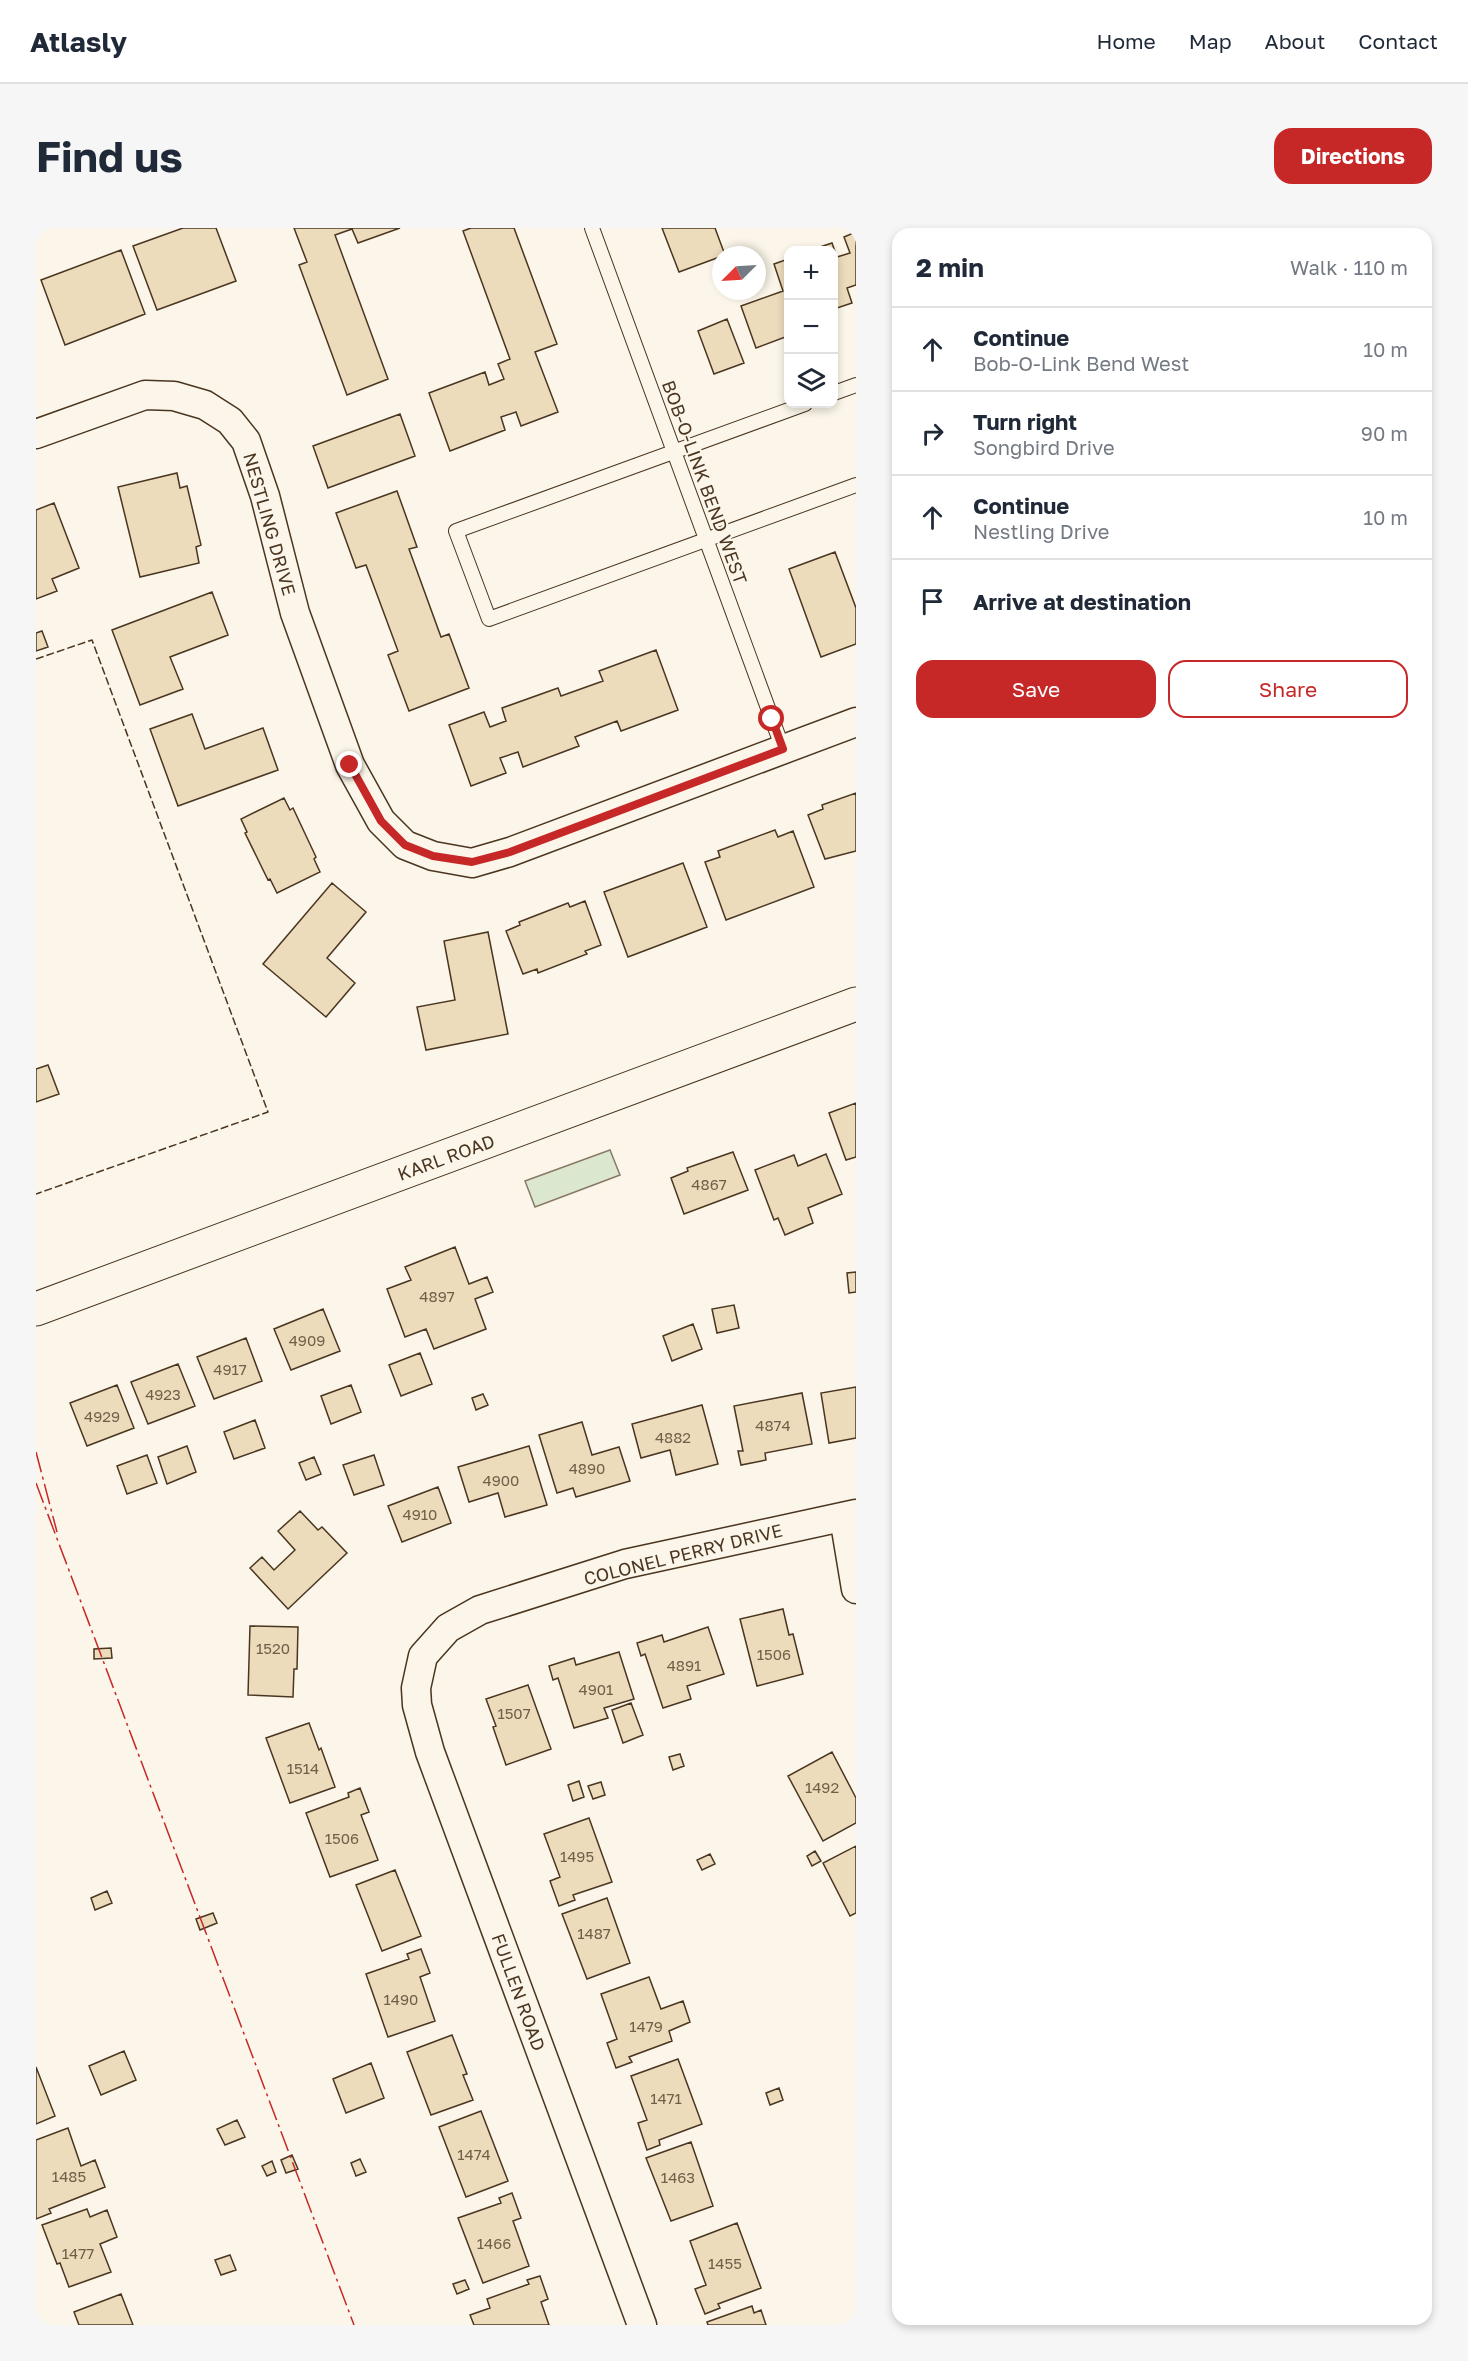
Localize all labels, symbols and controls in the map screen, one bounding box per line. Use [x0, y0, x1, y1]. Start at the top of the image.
text: Atlasly [30, 25, 127, 58]
text: Home [1096, 28, 1156, 54]
text: Map [1189, 28, 1232, 54]
text: About [1265, 28, 1325, 54]
text: Contact [1358, 28, 1438, 54]
button: Directions [1274, 128, 1432, 184]
text: Find us [36, 131, 183, 181]
north arrow [712, 246, 766, 300]
map controls [784, 246, 838, 408]
button: + [784, 246, 838, 300]
text: 2 min [916, 252, 984, 283]
text: Walk · 110 m [1290, 255, 1408, 279]
button: − [784, 300, 838, 354]
text: Continue [973, 324, 1069, 351]
icon: ahead [916, 333, 949, 366]
text: 10 m [1363, 337, 1408, 361]
text: Bob-O-Link Bend West [973, 351, 1189, 375]
button: layers [784, 354, 838, 408]
street label: BOB-O-LINK BEND WEST [658, 377, 752, 587]
text: Turn right [973, 408, 1077, 435]
icon: right [916, 417, 949, 450]
text: 90 m [1361, 421, 1408, 445]
text: Songbird Drive [973, 435, 1115, 459]
street label: NESTLING DRIVE [239, 450, 301, 598]
text: Continue [973, 492, 1069, 519]
icon: ahead [916, 501, 949, 534]
text: 10 m [1363, 505, 1408, 529]
text: Nestling Drive [973, 519, 1109, 543]
icon: arrive [916, 585, 949, 618]
text: Arrive at destination [973, 588, 1191, 615]
button: Save [916, 660, 1156, 718]
button: Share [1168, 660, 1408, 718]
route start [758, 705, 784, 731]
route end [336, 751, 362, 777]
street label: KARL ROAD [394, 1129, 498, 1185]
house number: 4867 [691, 1175, 727, 1193]
house number: 4897 [419, 1287, 455, 1305]
house number: 4909 [289, 1331, 325, 1349]
house number: 4917 [213, 1360, 247, 1378]
house number: 4923 [145, 1385, 181, 1403]
house number: 4929 [84, 1407, 120, 1425]
house number: 4874 [755, 1416, 791, 1434]
house number: 4882 [655, 1428, 691, 1446]
house number: 4890 [569, 1459, 605, 1477]
house number: 4900 [483, 1471, 519, 1489]
house number: 4910 [403, 1505, 437, 1523]
street label: COLONEL PERRY DRIVE [581, 1519, 785, 1589]
house number: 1520 [256, 1639, 290, 1657]
house number: 1506 [757, 1645, 791, 1663]
house number: 4891 [667, 1656, 701, 1674]
house number: 4901 [579, 1680, 613, 1698]
house number: 1507 [497, 1704, 531, 1722]
house number: 1514 [287, 1759, 319, 1777]
house number: 1492 [805, 1778, 839, 1796]
house number: 1506 [325, 1829, 359, 1847]
house number: 1495 [560, 1847, 594, 1865]
house number: 1487 [577, 1924, 611, 1942]
street label: FULLEN ROAD [488, 1930, 550, 2054]
house number: 1490 [384, 1990, 418, 2008]
house number: 1479 [629, 2017, 663, 2035]
house number: 1471 [650, 2089, 682, 2107]
house number: 1474 [457, 2145, 491, 2163]
house number: 1485 [52, 2167, 86, 2185]
house number: 1463 [661, 2168, 695, 2186]
house number: 1466 [477, 2234, 511, 2252]
house number: 1477 [62, 2244, 94, 2262]
house number: 1455 [708, 2254, 742, 2272]

